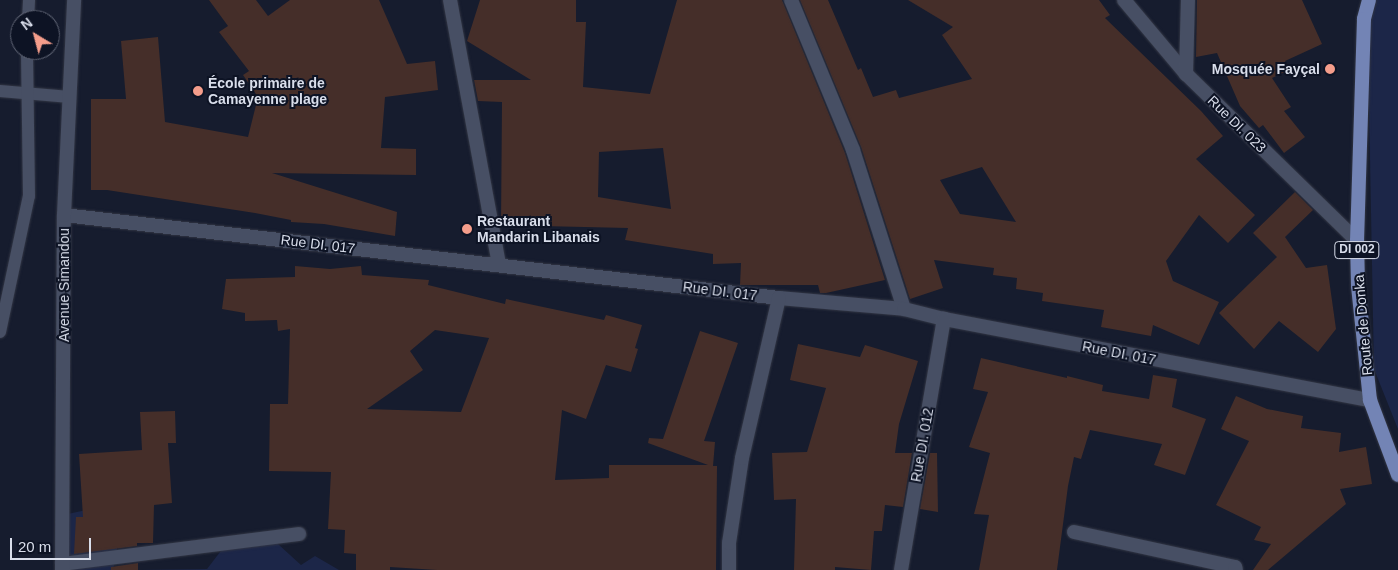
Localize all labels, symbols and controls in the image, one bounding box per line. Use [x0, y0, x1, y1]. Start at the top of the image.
north arrow [10, 10, 60, 60]
text: N [18, 14, 35, 33]
place label: Mosquée Fayçal [1212, 61, 1320, 77]
marker: Mosquée Fayçal [1324, 63, 1336, 75]
place label: École primaire de Camayenne plage [208, 75, 327, 108]
marker: École primaire de Camayenne plage [192, 85, 204, 97]
street label: Rue DI. 023 [1204, 92, 1270, 156]
place label: Restaurant Mandarin Libanais [477, 213, 600, 246]
marker: Restaurant Mandarin Libanais [461, 223, 473, 235]
street label: Avenue Simandou [56, 228, 72, 342]
street label: Rue DI. 017 [280, 231, 356, 257]
road number: DI 002 [1333, 240, 1381, 260]
street label: Route de Donka [1350, 274, 1376, 376]
street label: Rue DI. 017 [682, 278, 758, 304]
street label: Rue DI. 017 [1081, 338, 1157, 368]
street label: Rue DI. 012 [907, 407, 937, 483]
scale bar [12, 528, 94, 560]
text: 20 m [18, 538, 51, 555]

